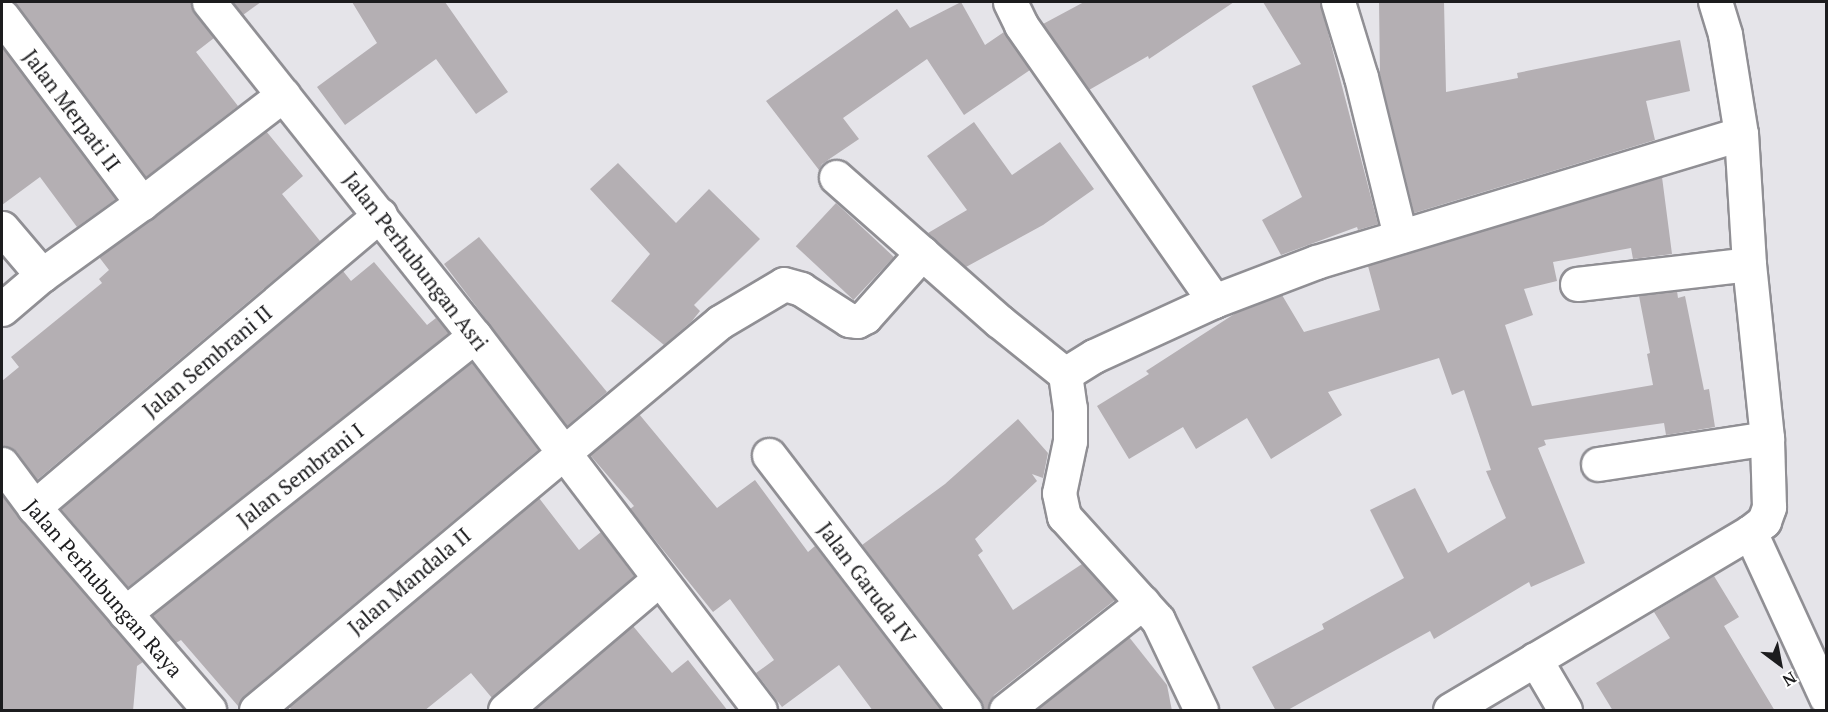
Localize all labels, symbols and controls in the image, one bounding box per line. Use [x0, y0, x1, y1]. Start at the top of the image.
street label: Jalan Merpati II [18, 44, 126, 176]
street label: Jalan Perhubungan Asri [338, 166, 494, 356]
street label: Jalan Sembrani II [137, 300, 277, 422]
street label: Jalan Sembrani I [232, 418, 368, 532]
street label: Jalan Perhubungan Raya [20, 494, 188, 682]
street label: Jalan Garuda IV [813, 517, 921, 649]
street label: Jalan Mandala II [342, 522, 476, 640]
north arrow [1750, 634, 1810, 694]
text: N [1779, 667, 1801, 692]

